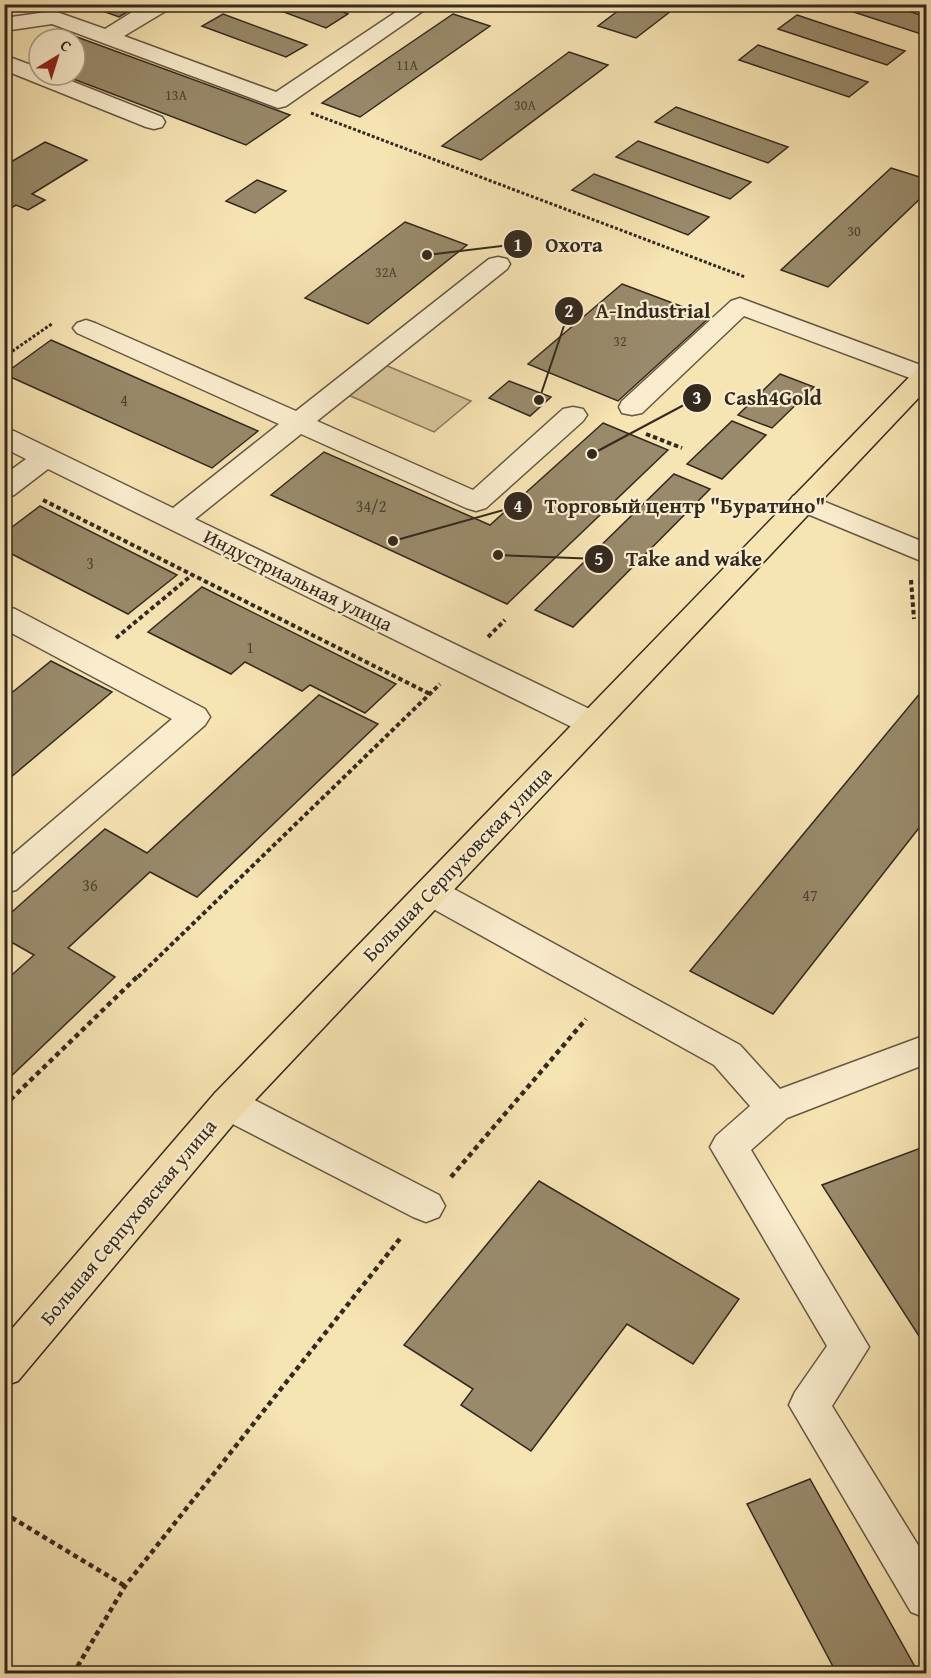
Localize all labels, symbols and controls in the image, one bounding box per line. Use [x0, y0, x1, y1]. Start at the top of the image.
north arrow [27, 27, 87, 87]
text: С [55, 33, 77, 57]
house number: 11А [396, 55, 418, 75]
house number: 13А [165, 85, 187, 105]
house number: 30А [514, 95, 536, 115]
house number: 30 [847, 221, 861, 241]
callout: Охота [503, 225, 615, 264]
text: Охота [545, 229, 603, 260]
text: 1 [513, 231, 523, 258]
house number: 32А [375, 262, 397, 282]
callout: A-Industrial [554, 291, 723, 330]
text: A-Industrial [596, 295, 711, 326]
text: 2 [564, 297, 574, 324]
house number: 32 [613, 331, 627, 351]
callout: Cash4Gold [682, 379, 834, 418]
text: Cash4Gold [724, 382, 822, 413]
text: 3 [692, 384, 702, 411]
house number: 4 [120, 388, 128, 412]
callout: Торговый центр "Буратино" [503, 486, 838, 525]
text: Торговый центр "Буратино" [545, 490, 825, 521]
text: 4 [513, 492, 523, 519]
house number: 34/2 [356, 494, 386, 518]
street label: Индустриальная улица [199, 521, 398, 638]
callout: Take and wake [584, 539, 774, 578]
text: Take and wake [626, 543, 762, 574]
text: 5 [594, 545, 604, 572]
house number: 3 [86, 551, 94, 575]
house number: 1 [246, 635, 254, 659]
street label: Большая Серпуховская улица [355, 759, 558, 968]
house number: 36 [82, 873, 98, 897]
house number: 47 [802, 883, 818, 907]
street label: Большая Серпуховская улица [33, 1112, 223, 1331]

